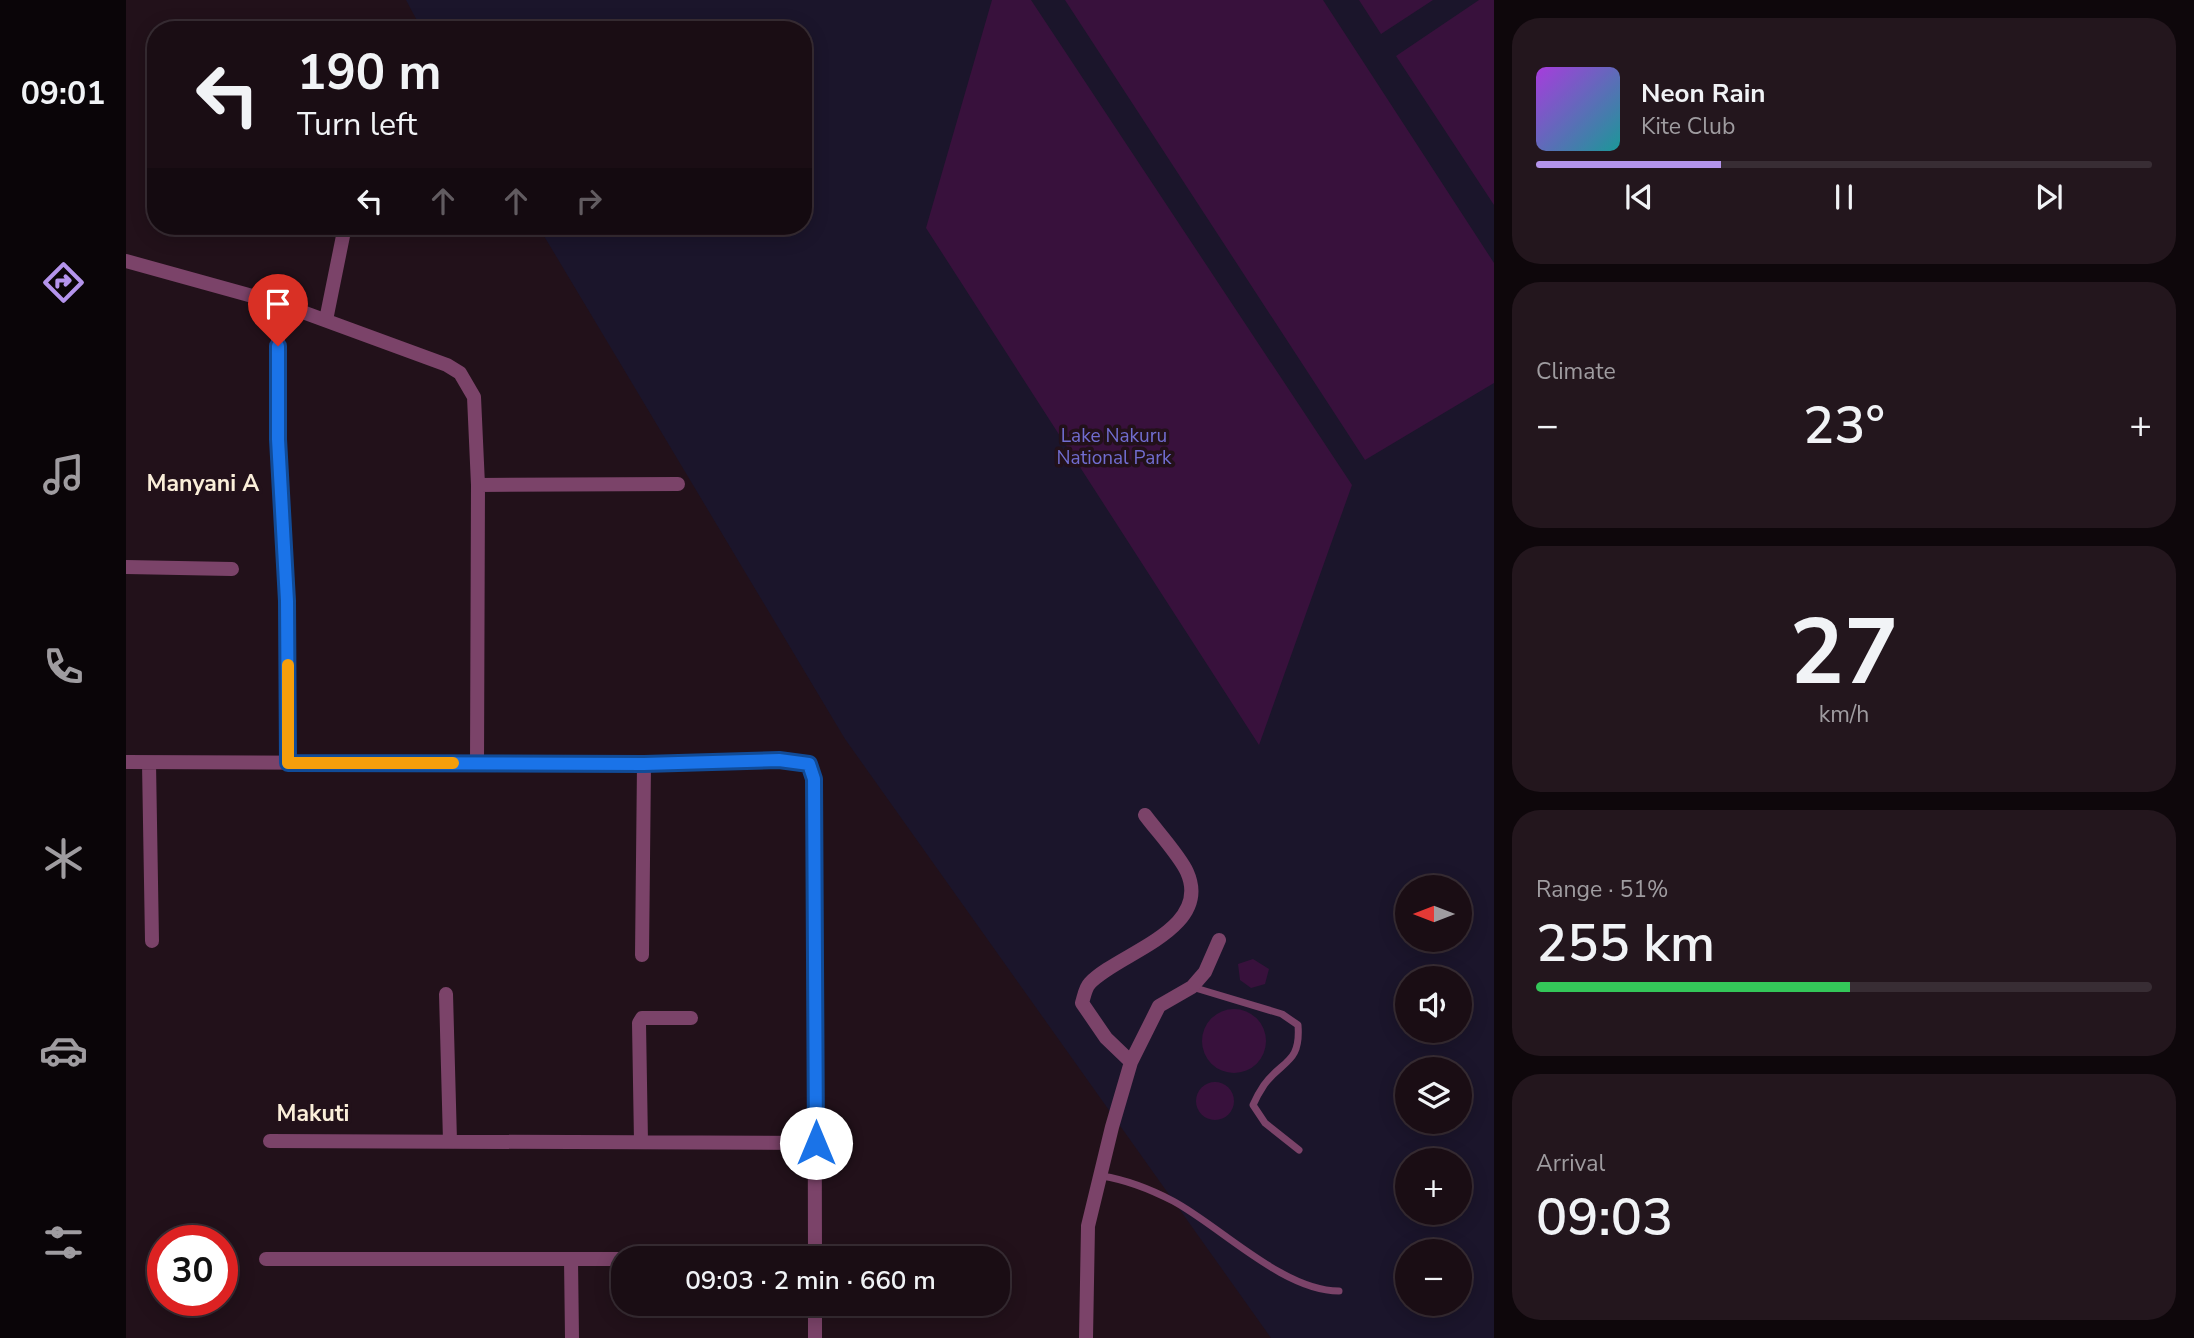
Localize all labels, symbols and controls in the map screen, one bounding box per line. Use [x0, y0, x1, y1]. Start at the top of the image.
text: 190 m [297, 39, 441, 106]
icon: left [182, 49, 273, 140]
text: 09:01 [21, 72, 105, 115]
text: Neon Rain [1641, 76, 1766, 111]
text: Turn left [297, 103, 417, 146]
text: Kite Club [1641, 111, 1735, 142]
icon: previous [1620, 178, 1658, 216]
icon: pause [1825, 178, 1863, 216]
icon: next [2030, 178, 2068, 216]
icon: left [351, 182, 389, 220]
icon: ahead [424, 182, 462, 220]
icon: ahead [497, 182, 535, 220]
icon: right [570, 182, 608, 220]
icon: directions [39, 258, 88, 307]
pin [248, 274, 308, 346]
icon: arrive [259, 285, 297, 323]
text: Climate [1536, 356, 1616, 387]
text: 23° [1803, 390, 1885, 461]
text: − [1536, 400, 1559, 451]
text: + [2129, 400, 2152, 451]
park label: Lake Nakuru National Park [1056, 423, 1172, 471]
icon: music [39, 450, 88, 499]
district label: Manyani A [147, 468, 260, 499]
text: 27 [1789, 591, 1899, 715]
icon: phone [39, 642, 88, 691]
text: km/h [1819, 699, 1869, 730]
icon: climate [39, 834, 88, 883]
text: Range · 51% [1536, 874, 1668, 905]
north arrow [1395, 875, 1472, 952]
map controls [1395, 875, 1472, 1316]
text: 255 km [1536, 908, 1715, 979]
button: sound [1395, 966, 1472, 1043]
icon: car [39, 1026, 88, 1075]
button: layers [1395, 1057, 1472, 1134]
district label: Makuti [277, 1098, 349, 1129]
position arrow [779, 1106, 853, 1180]
button: + [1395, 1148, 1472, 1225]
text: Arrival [1536, 1148, 1605, 1179]
text: 09:03 [1536, 1182, 1673, 1253]
icon: filters [39, 1218, 88, 1267]
speed limit sign: 30 [147, 1225, 238, 1316]
button: − [1395, 1239, 1472, 1316]
text: 09:03 · 2 min · 660 m [685, 1263, 936, 1298]

